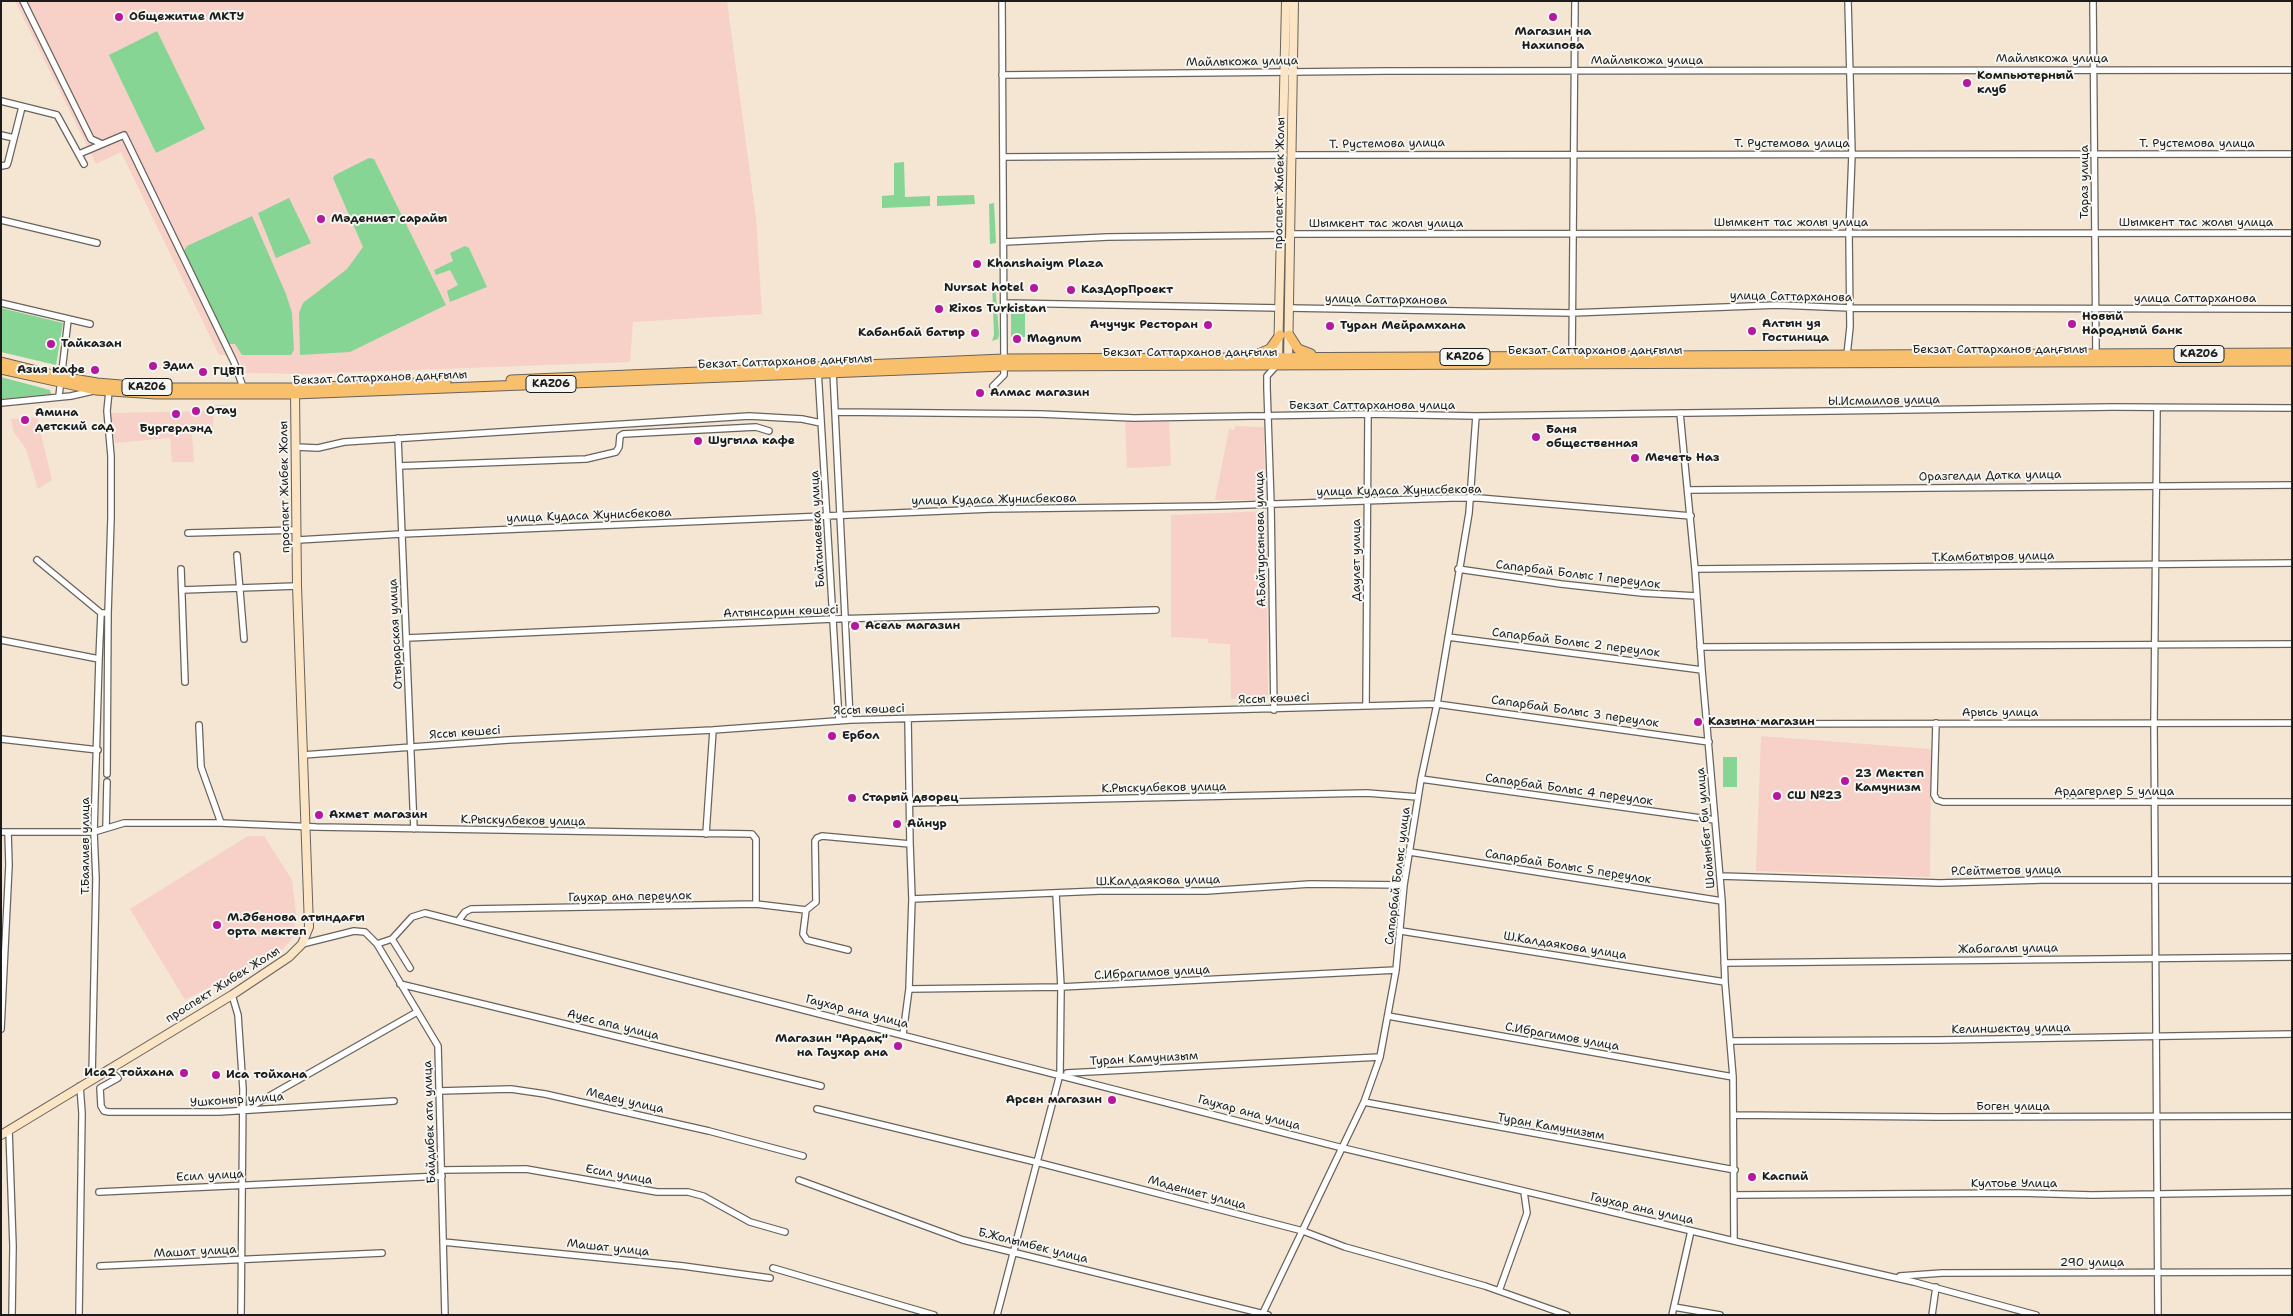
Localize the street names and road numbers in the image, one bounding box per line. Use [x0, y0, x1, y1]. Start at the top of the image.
street label: Майлыкожа улица [1996, 52, 2108, 66]
street label: Майлыкожа улица [1186, 54, 1298, 70]
street label: Майлыкожа улица [1591, 54, 1703, 68]
street label: проспект Жибек Жолы [1272, 117, 1288, 249]
street label: Т. Рустемова улица [1329, 136, 1445, 152]
street label: Т. Рустемова улица [1734, 137, 1850, 151]
street label: Т. Рустемова улица [2139, 137, 2255, 151]
street label: Тараз улица [2078, 145, 2092, 219]
street label: Шымкент тас жолы улица [1714, 216, 1868, 230]
street label: Шымкент тас жолы улица [2119, 216, 2273, 230]
street label: Шымкент тас жолы улица [1309, 217, 1463, 231]
street label: улица Саттарханова [1730, 289, 1852, 305]
street label: улица Саттарханова [1325, 292, 1447, 308]
street label: улица Саттарханова [2134, 292, 2256, 306]
street label: Бекзат Саттарханов даңғылы [1912, 343, 2088, 357]
street label: Бекзат Саттарханов даңғылы [1507, 344, 1683, 358]
street label: Бекзат Саттарханов даңғылы [1102, 346, 1278, 360]
road number: KАZ06 [2174, 346, 2224, 362]
road number: KАZ06 [1440, 348, 1490, 366]
street label: Бекзат Саттарханов даңғылы [697, 352, 873, 372]
street label: Бекзат Саттарханов даңғылы [292, 368, 468, 388]
road number: KАZ06 [526, 376, 576, 392]
road number: KАZ06 [122, 378, 172, 396]
street label: Ы.Исмаилов улица [1828, 393, 1940, 409]
street label: Бекзат Саттарханова улица [1289, 399, 1455, 413]
street label: проспект Жибек Жолы [277, 421, 293, 553]
street label: Оразгелди Датка улица [1919, 468, 2061, 484]
street label: Байтанаевка улица [808, 470, 828, 588]
street label: А.Байтурсынова улица [1253, 471, 1269, 607]
street label: улица Кудаса Жунисбекова [1316, 482, 1482, 500]
street label: улица Кудаса Жунисбекова [911, 491, 1077, 509]
street label: улица Кудаса Жунисбекова [506, 506, 672, 526]
street label: Даулет улица [1350, 519, 1364, 601]
street label: Т.Камбатыров улица [1932, 549, 2054, 565]
street label: Сапарбай Болыс 1 переулок [1495, 558, 1661, 592]
street label: Отырарская улица [386, 578, 406, 690]
street label: Алтынсарин көшесі [723, 603, 839, 621]
street label: Сапарбай Болыс 2 переулок [1491, 626, 1661, 660]
street label: Яссы көшесі [1238, 691, 1310, 707]
street label: Сапарбай Болыс 3 переулок [1490, 693, 1660, 731]
street label: Яссы көшесі [833, 702, 905, 718]
street label: Арысь улица [1962, 706, 2038, 720]
street label: Яссы көшесі [429, 723, 501, 743]
street label: Шойынбет би улица [1694, 767, 1718, 889]
street label: Сапарбай Болыс 4 переулок [1484, 771, 1654, 809]
street label: К.Рыскулбеков улица [1101, 780, 1227, 796]
street label: Ардагерлер 5 улица [2054, 785, 2174, 799]
street label: Т.Баялиев улица [79, 797, 93, 895]
street label: Сапарбай Болыс улица [1382, 806, 1414, 946]
street label: К.Рыскулбеков улица [460, 813, 586, 829]
street label: Сапарбай Болыс 5 переулок [1484, 847, 1652, 887]
street label: Р.Сейтметов улица [1951, 863, 2061, 879]
street label: Ш.Калдаякова улица [1096, 873, 1220, 889]
street label: Гаухар ана переулок [568, 889, 692, 905]
street label: Ш.Калдаякова улица [1502, 929, 1628, 963]
street label: Жабагалы улица [1958, 941, 2058, 957]
street label: проспект Жибек Жолы [163, 944, 283, 1026]
street label: С.Ибрагимов улица [1094, 963, 1210, 983]
street label: Гаухар ана улица [804, 992, 910, 1032]
street label: Ауес апа улица [565, 1007, 661, 1043]
street label: С.Ибрагимов улица [1504, 1020, 1620, 1054]
street label: Келиншектау улица [1951, 1021, 2071, 1037]
street label: Туран Камунизым [1089, 1049, 1199, 1069]
street label: Байдибек ата улица [421, 1060, 439, 1184]
street label: Медеу улица [585, 1085, 665, 1117]
street label: Ушконыр улица [190, 1090, 284, 1110]
street label: Гаухар ана улица [1196, 1092, 1302, 1134]
street label: Боген улица [1976, 1100, 2050, 1114]
street label: Туран Камунизым [1496, 1110, 1606, 1144]
street label: Есил улица [584, 1162, 654, 1188]
street label: Есил улица [176, 1167, 244, 1185]
street label: Мадениет улица [1146, 1173, 1248, 1213]
street label: Култоье Улица [1971, 1177, 2057, 1191]
street label: Гаухар ана улица [1589, 1190, 1695, 1228]
street label: Б.Жолымбек улица [976, 1225, 1090, 1267]
street label: Машат улица [566, 1236, 650, 1260]
street label: Машат улица [153, 1243, 237, 1261]
street label: 290 улица [2060, 1256, 2124, 1270]

